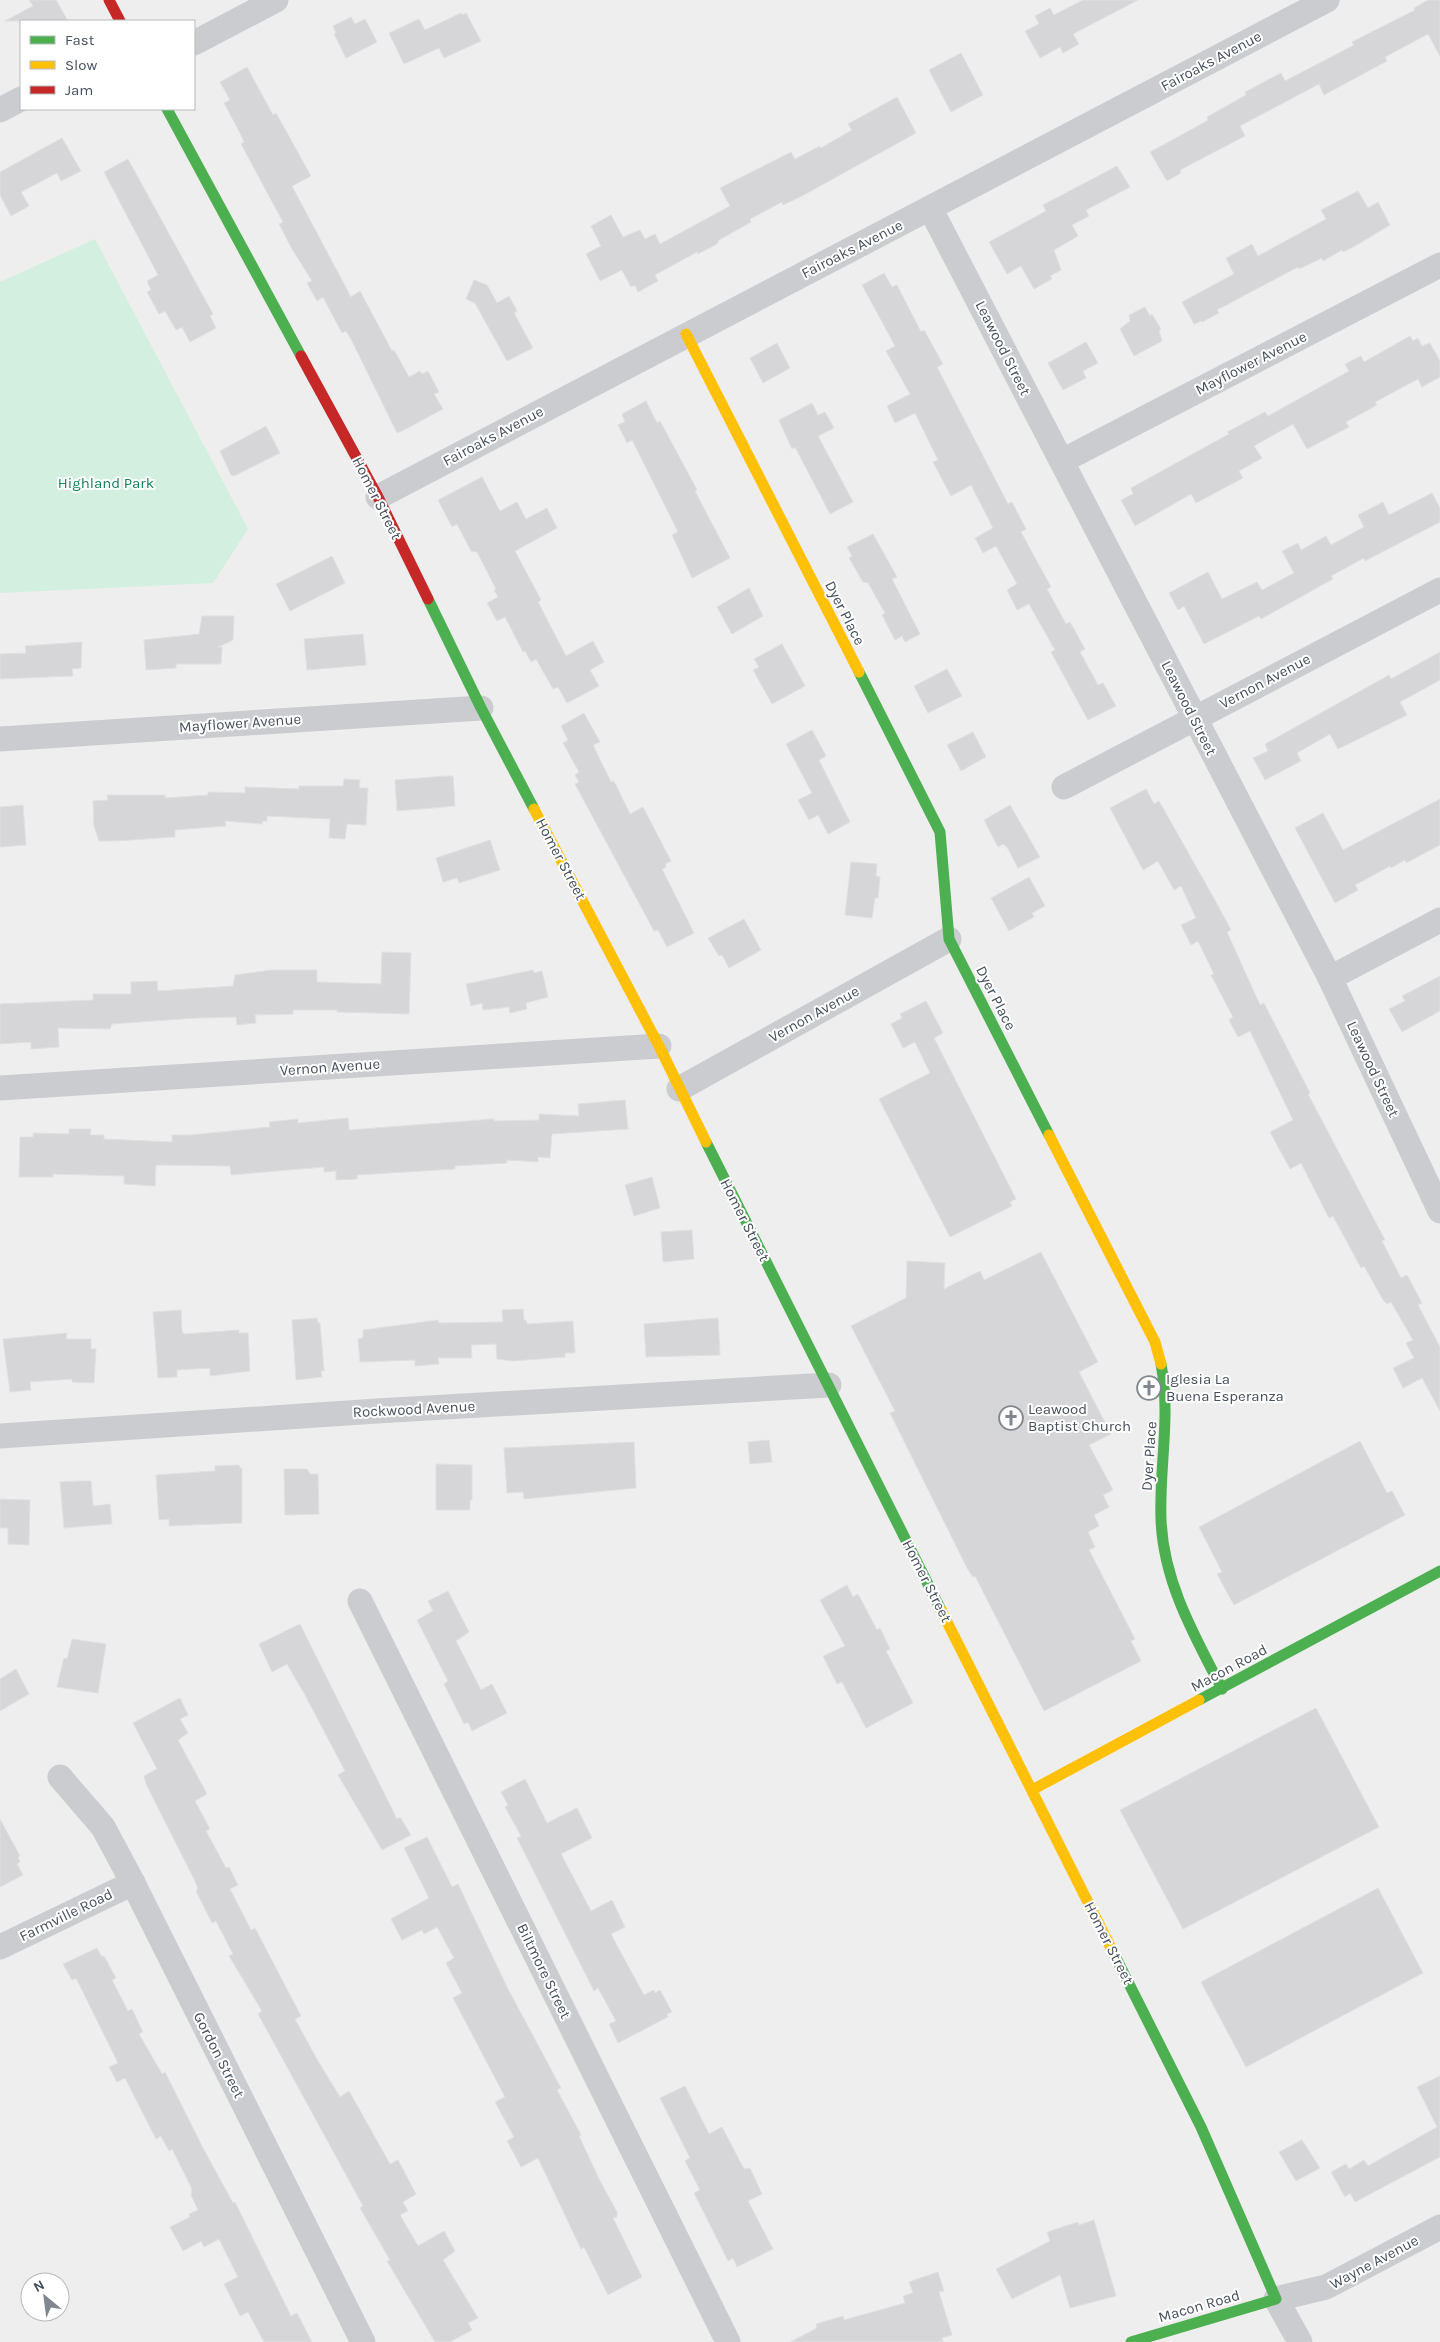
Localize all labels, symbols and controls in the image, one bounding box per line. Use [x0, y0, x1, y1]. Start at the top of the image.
legend [20, 20, 195, 110]
street label: Fairoaks Avenue [1158, 27, 1264, 95]
text: Fast [65, 31, 95, 49]
text: Slow [65, 56, 97, 74]
text: Jam [65, 81, 93, 99]
street label: Fairoaks Avenue [798, 216, 906, 282]
street label: Leawood Street [971, 298, 1035, 399]
street label: Mayflower Avenue [1192, 327, 1310, 399]
street label: Fairoaks Avenue [440, 402, 546, 470]
street label: Homer Street [349, 454, 406, 543]
park label: Highland Park [58, 474, 154, 492]
street label: Dyer Place [821, 578, 869, 648]
street label: Vernon Avenue [1216, 650, 1314, 712]
street label: Leawood Street [1157, 658, 1221, 759]
street label: Mayflower Avenue [178, 710, 302, 736]
street label: Homer Street [532, 815, 590, 903]
street label: Dyer Place [972, 963, 1020, 1033]
street label: Vernon Avenue [766, 982, 862, 1046]
street label: Leawood Street [1343, 1018, 1403, 1120]
street label: Vernon Avenue [279, 1055, 381, 1079]
street label: Homer Street [717, 1176, 774, 1265]
place label: Iglesia La Buena Esperanza [1166, 1370, 1284, 1405]
church icon: Iglesia La Buena Esperanza [1136, 1375, 1162, 1401]
street label: Rockwood Avenue [352, 1397, 476, 1421]
place label: Leawood Baptist Church [1028, 1400, 1131, 1435]
church icon: Leawood Baptist Church [998, 1405, 1024, 1431]
street label: Dyer Place [1138, 1421, 1160, 1491]
street label: Homer Street [899, 1537, 956, 1626]
street label: Macon Road [1188, 1640, 1270, 1696]
street label: Farmville Road [16, 1885, 116, 1945]
street label: Homer Street [1081, 1899, 1138, 1988]
street label: Biltmore Street [513, 1920, 575, 2022]
street label: Gordon Street [190, 2009, 249, 2101]
street label: Wayne Avenue [1327, 2231, 1421, 2293]
north arrow [20, 2272, 70, 2322]
text: N [30, 2276, 47, 2296]
street label: Macon Road [1156, 2286, 1242, 2326]

